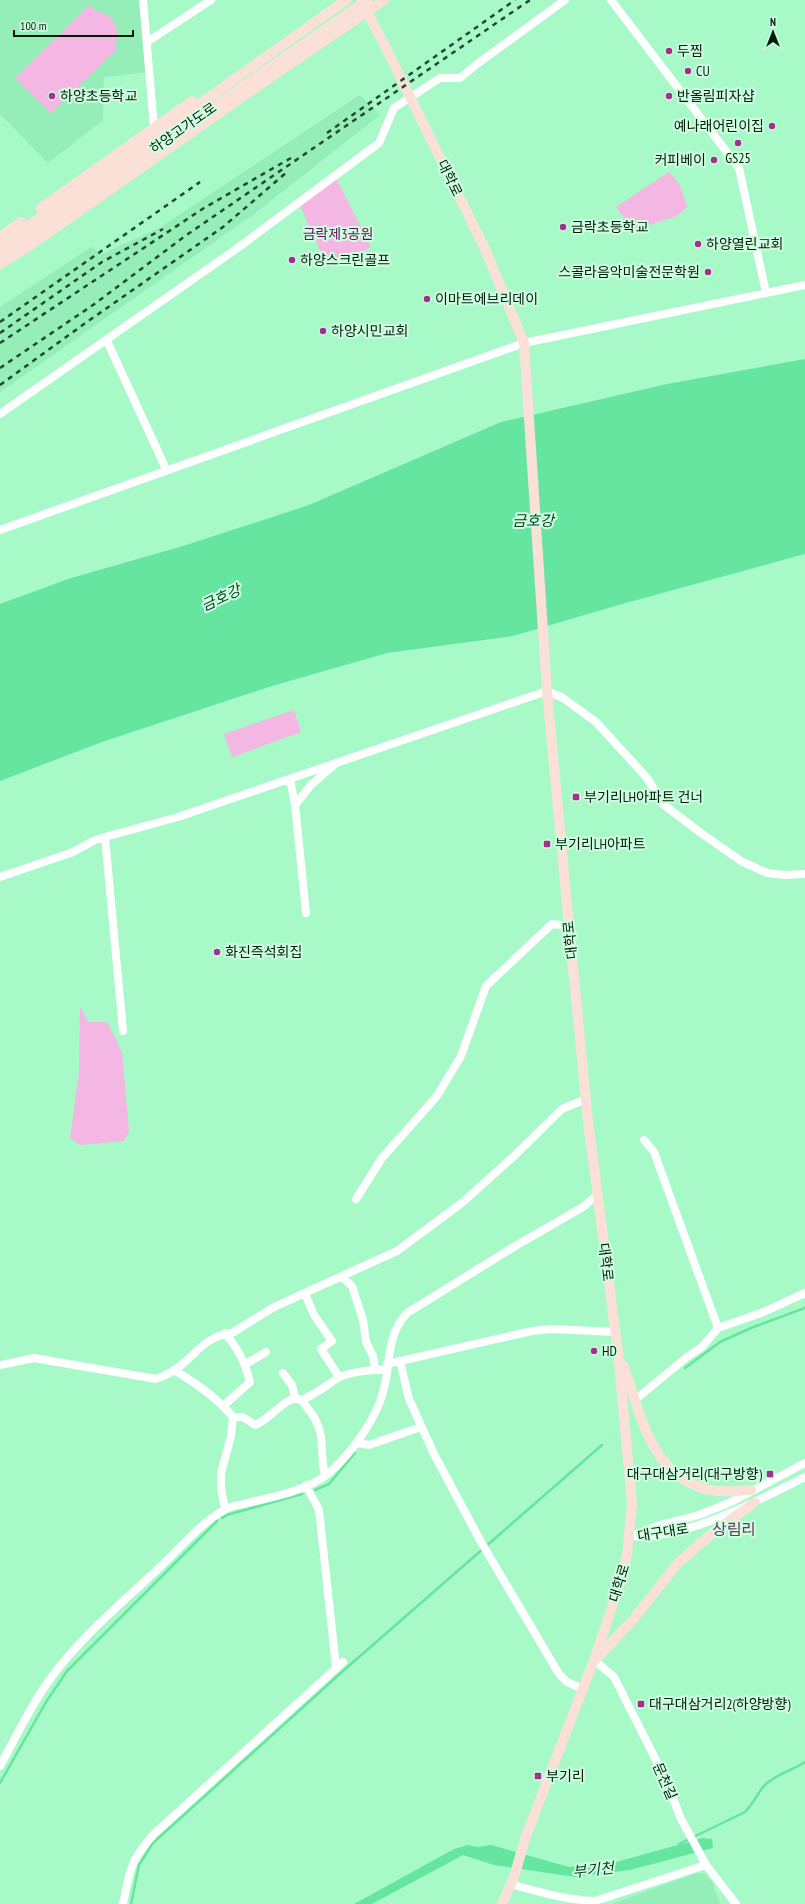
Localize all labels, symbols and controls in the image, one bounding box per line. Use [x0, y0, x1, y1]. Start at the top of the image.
scale bar [14, 12, 133, 38]
north arrow [753, 12, 793, 52]
text: N [770, 15, 776, 29]
text: 100 m [20, 18, 47, 33]
place label: 두찜 [677, 42, 703, 60]
marker: 두찜 [664, 46, 674, 56]
place label: CU [696, 62, 710, 80]
marker: CU [683, 66, 693, 76]
place label: 하양초등학교 [60, 87, 137, 105]
place label: 반올림피자샵 [677, 87, 754, 105]
marker: 하양초등학교 [47, 91, 57, 101]
marker: 반올림피자샵 [664, 91, 674, 101]
street label: 하양고가도로 [146, 98, 220, 158]
place label: 예나래어린이집 [674, 117, 764, 135]
marker: 예나래어린이집 [767, 121, 777, 131]
marker: GS25 [733, 138, 743, 148]
place label: GS25 [725, 149, 751, 167]
place label: 커피베이 [654, 151, 706, 169]
marker: 커피베이 [709, 155, 719, 165]
street label: 대학로 [433, 157, 467, 199]
place label: 금락초등학교 [571, 218, 648, 236]
marker: 금락초등학교 [558, 222, 568, 232]
park label: 금락제3공원 [303, 225, 373, 243]
place label: 하양열린교회 [706, 235, 783, 253]
marker: 하양열린교회 [693, 239, 703, 249]
place label: 하양스크린골프 [300, 251, 390, 269]
marker: 하양스크린골프 [287, 255, 297, 265]
place label: 스콜라음악미술전문학원 [558, 263, 700, 281]
marker: 스콜라음악미술전문학원 [703, 267, 713, 277]
place label: 이마트에브리데이 [435, 290, 538, 308]
marker: 이마트에브리데이 [422, 294, 432, 304]
place label: 하양시민교회 [331, 322, 408, 340]
marker: 하양시민교회 [318, 326, 328, 336]
water label: 금호강 [512, 511, 556, 530]
water label: 금호강 [198, 579, 246, 615]
place label: 부기리LH아파트 건너 [584, 788, 703, 806]
marker: 부기리LH아파트 건너 [571, 792, 581, 802]
place label: 부기리LH아파트 [555, 835, 646, 853]
marker: 부기리LH아파트 [542, 839, 552, 849]
street label: 대학로 [559, 920, 581, 960]
place label: 화진즉석회집 [225, 943, 302, 961]
marker: 화진즉석회집 [212, 947, 222, 957]
street label: 대학로 [595, 1242, 617, 1282]
place label: HD [602, 1342, 617, 1360]
marker: HD [589, 1346, 599, 1356]
place label: 대구대삼거리(대구방향) [627, 1465, 763, 1483]
marker: 대구대삼거리(대구방향) [765, 1469, 775, 1479]
street label: 대구대로 [636, 1519, 690, 1545]
district label: 상림리 [712, 1519, 756, 1539]
street label: 대학로 [605, 1562, 633, 1604]
place label: 대구대삼거리2(하양방향) [649, 1695, 791, 1713]
marker: 대구대삼거리2(하양방향) [636, 1699, 646, 1709]
street label: 문천길 [649, 1760, 681, 1802]
place label: 부기리 [546, 1767, 585, 1785]
marker: 부기리 [533, 1771, 543, 1781]
water label: 부기천 [571, 1858, 617, 1881]

